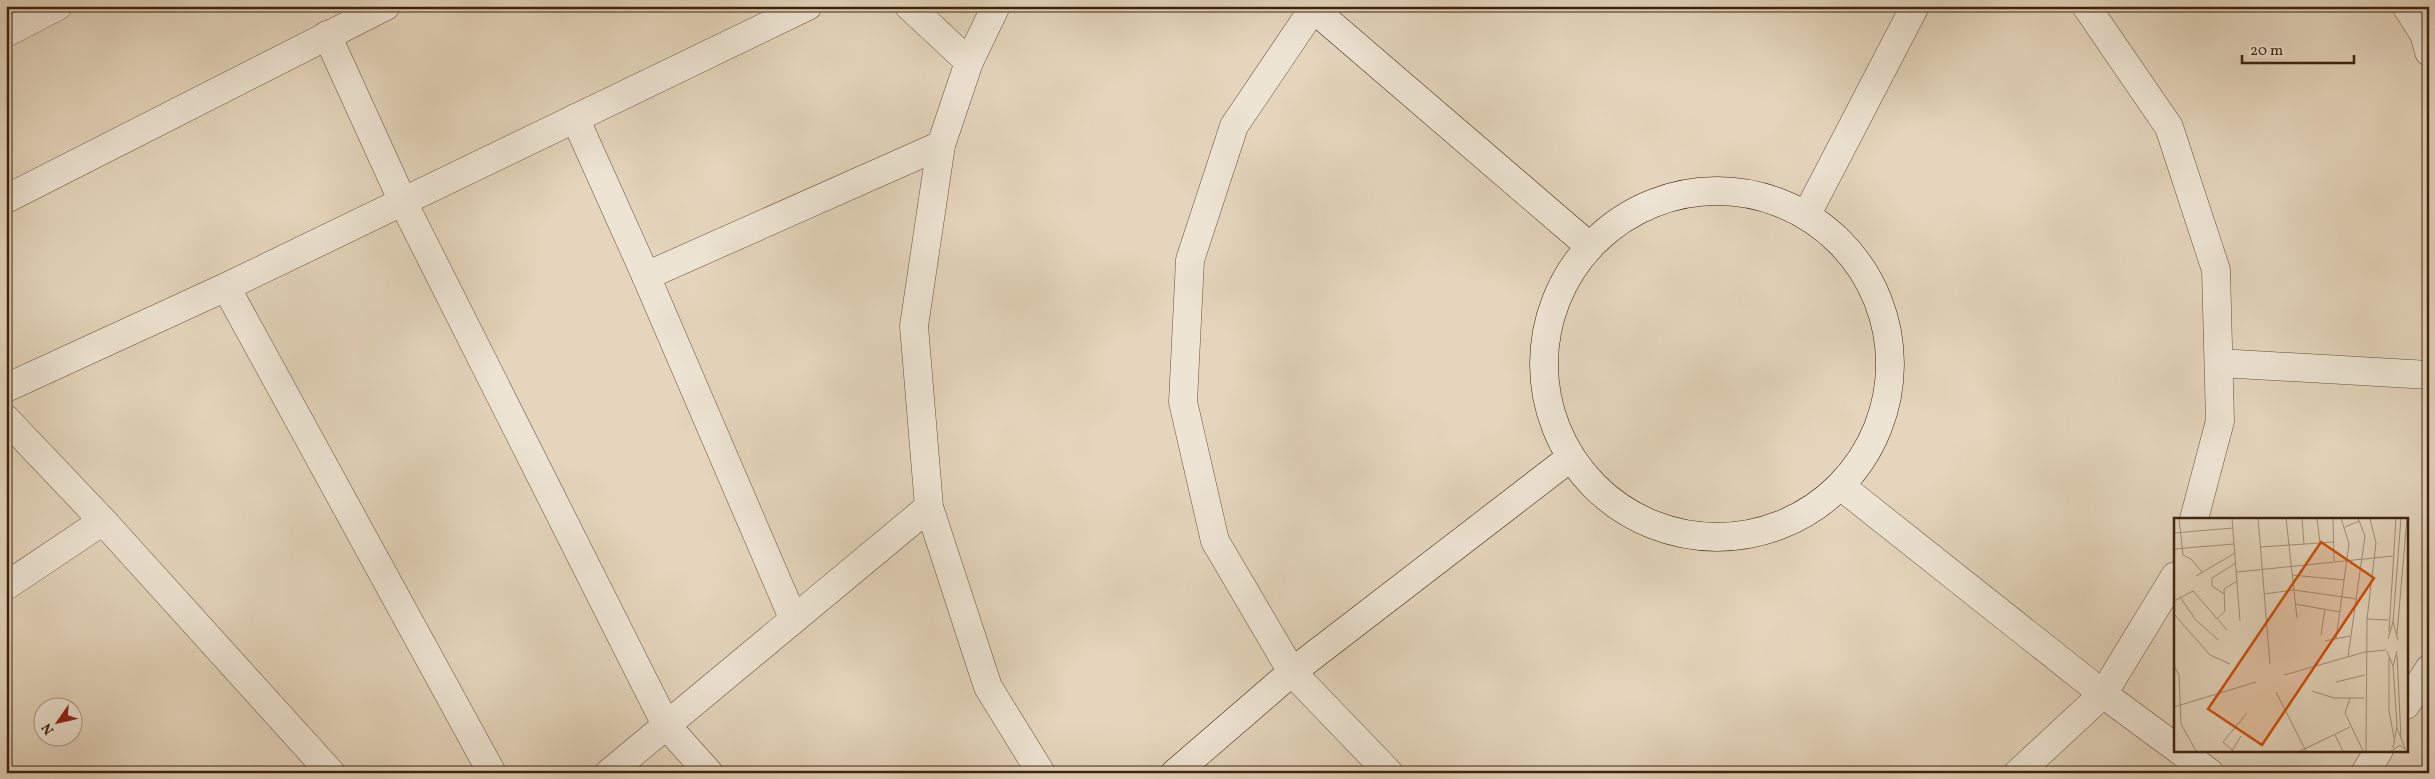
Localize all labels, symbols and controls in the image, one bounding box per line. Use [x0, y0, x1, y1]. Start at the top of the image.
scale bar [2242, 32, 2355, 64]
text: 20 m [2250, 41, 2283, 62]
inset map [2174, 518, 2408, 752]
north arrow [32, 696, 82, 746]
text: N [38, 719, 59, 738]

